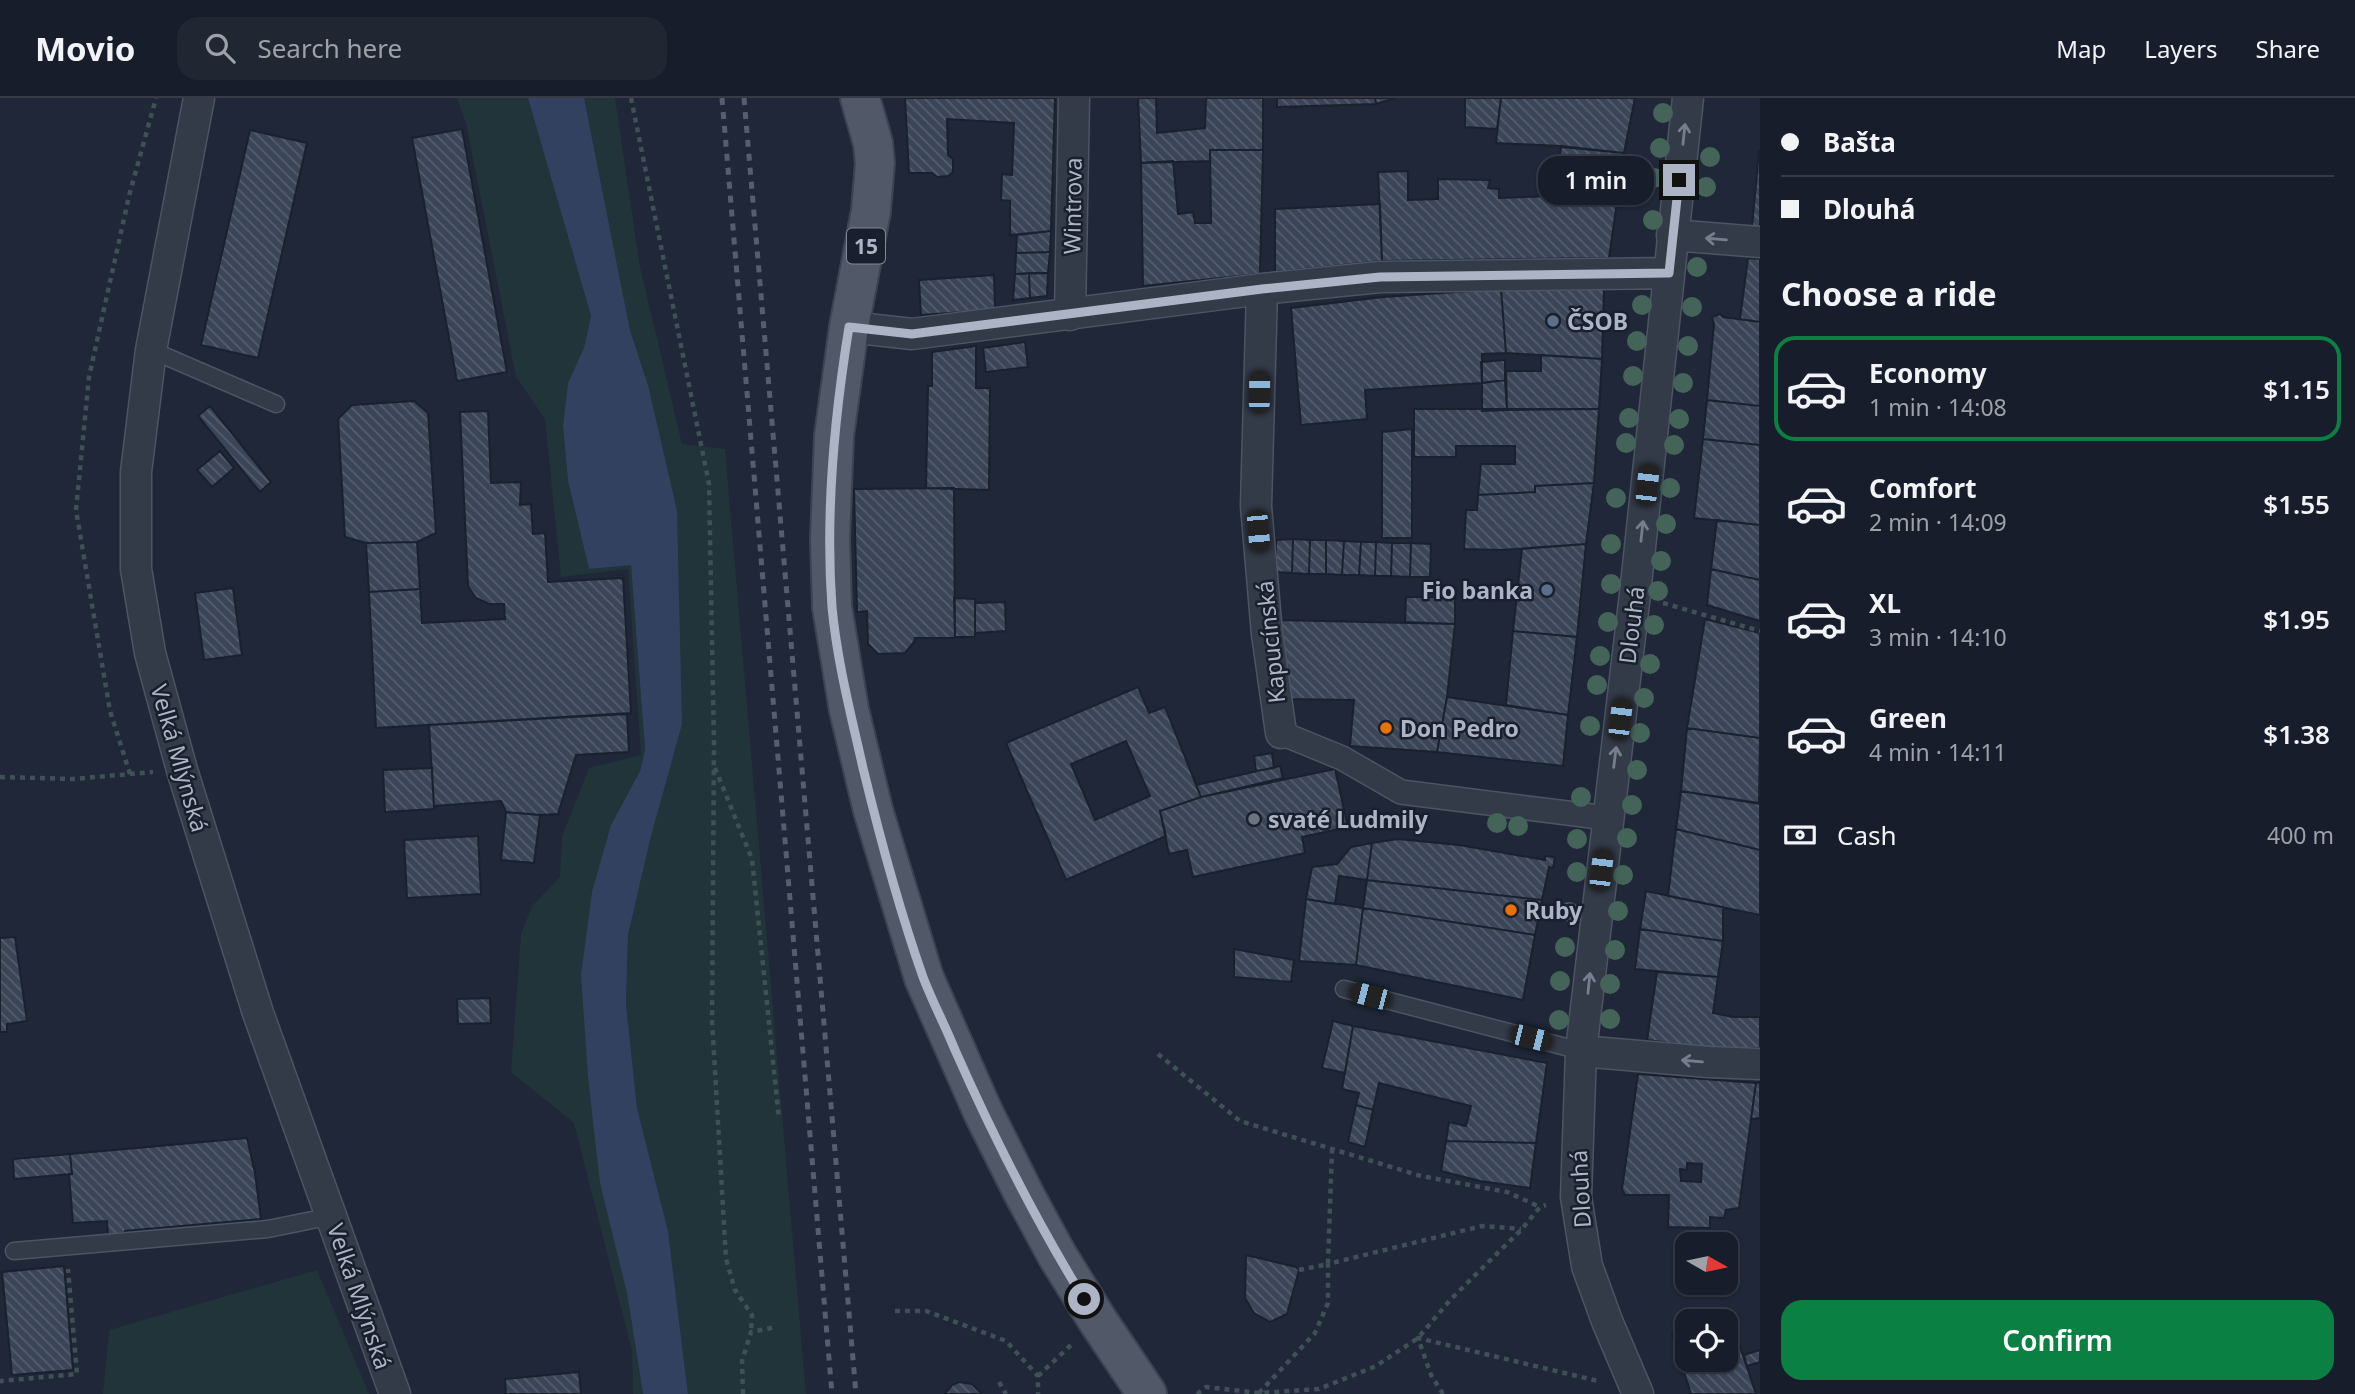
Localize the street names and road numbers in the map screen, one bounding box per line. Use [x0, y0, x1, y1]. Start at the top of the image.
street label: Wintrova [1055, 157, 1089, 255]
road number: 15 [847, 228, 885, 264]
street label: Kapucínská [1248, 579, 1292, 705]
street label: Dlouhá [1610, 584, 1652, 666]
street label: Velká Mlýnská [144, 680, 216, 836]
street label: Dlouhá [1562, 1149, 1598, 1229]
street label: Velká Mlýnská [320, 1219, 400, 1373]

